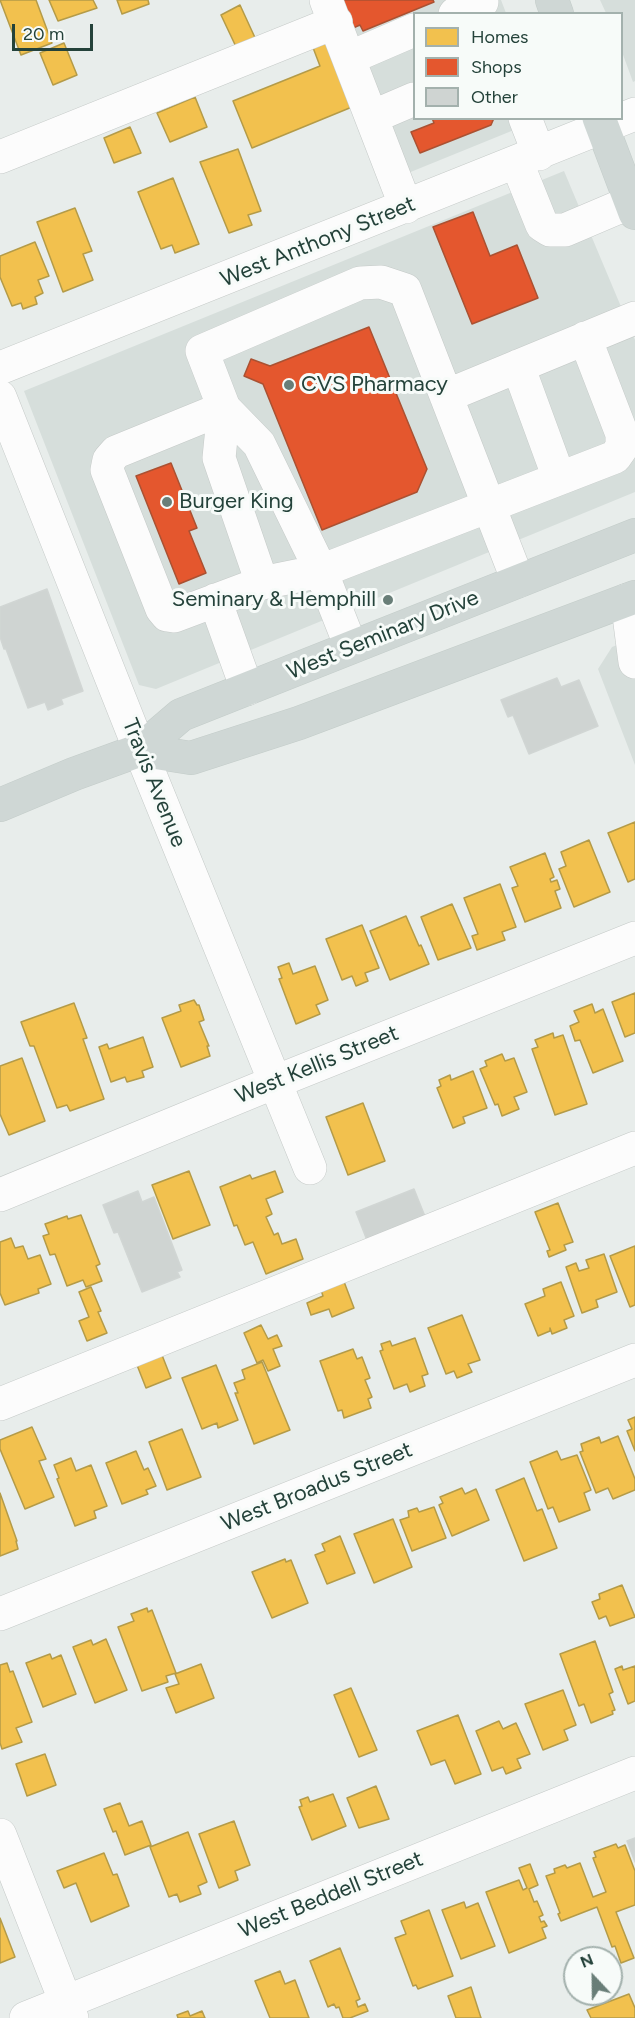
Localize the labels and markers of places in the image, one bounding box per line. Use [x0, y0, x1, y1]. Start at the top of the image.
place label: CVS Pharmacy [301, 372, 448, 398]
marker: CVS Pharmacy [282, 378, 296, 392]
place label: Burger King [179, 489, 294, 515]
marker: Burger King [160, 495, 174, 509]
place label: Seminary & Hemphill [172, 587, 376, 613]
marker: Seminary & Hemphill [381, 593, 395, 607]

